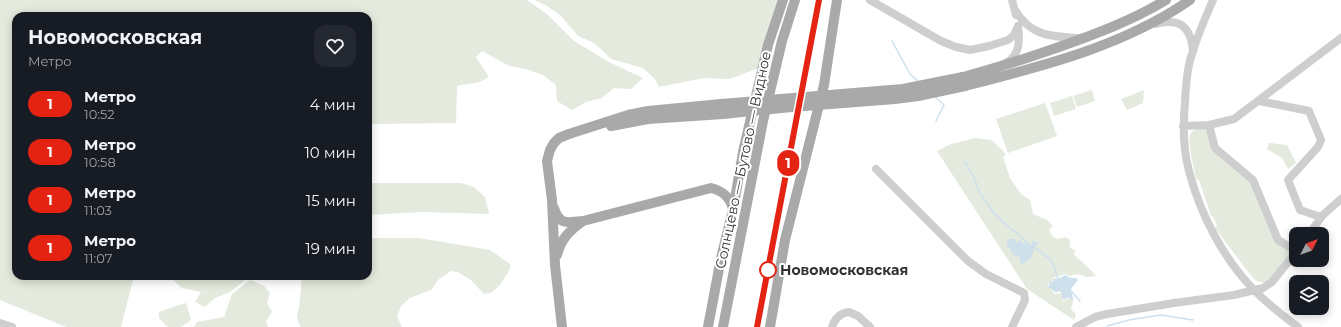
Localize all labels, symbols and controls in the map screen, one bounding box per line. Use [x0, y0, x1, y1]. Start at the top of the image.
button: heart [314, 25, 356, 67]
text: Новомосковская [28, 26, 202, 49]
street label: Солнцево — Бутово — Видное [711, 50, 775, 270]
text: Метро [28, 53, 72, 69]
text: Метро [84, 87, 136, 106]
text: 1 [47, 95, 53, 113]
text: 4 мин [310, 95, 356, 114]
text: 10:52 [84, 106, 115, 122]
text: Метро [84, 135, 136, 154]
text: 1 [47, 143, 53, 161]
text: 10 мин [304, 143, 356, 162]
line badge: 1 [775, 150, 801, 176]
text: 10:58 [84, 154, 116, 170]
text: 1 [785, 154, 791, 172]
text: Метро [84, 183, 136, 202]
text: 1 [47, 191, 53, 209]
text: 15 мин [306, 191, 356, 210]
text: 11:03 [84, 202, 112, 218]
north arrow [1289, 227, 1329, 267]
map controls [1289, 227, 1329, 315]
text: Метро [84, 231, 136, 250]
text: 1 [47, 239, 53, 257]
text: 19 мин [305, 239, 356, 258]
text: 11:07 [84, 250, 112, 266]
marker: Новомосковская [759, 261, 777, 279]
place label: Новомосковская [780, 261, 908, 279]
button: layers [1289, 275, 1329, 315]

